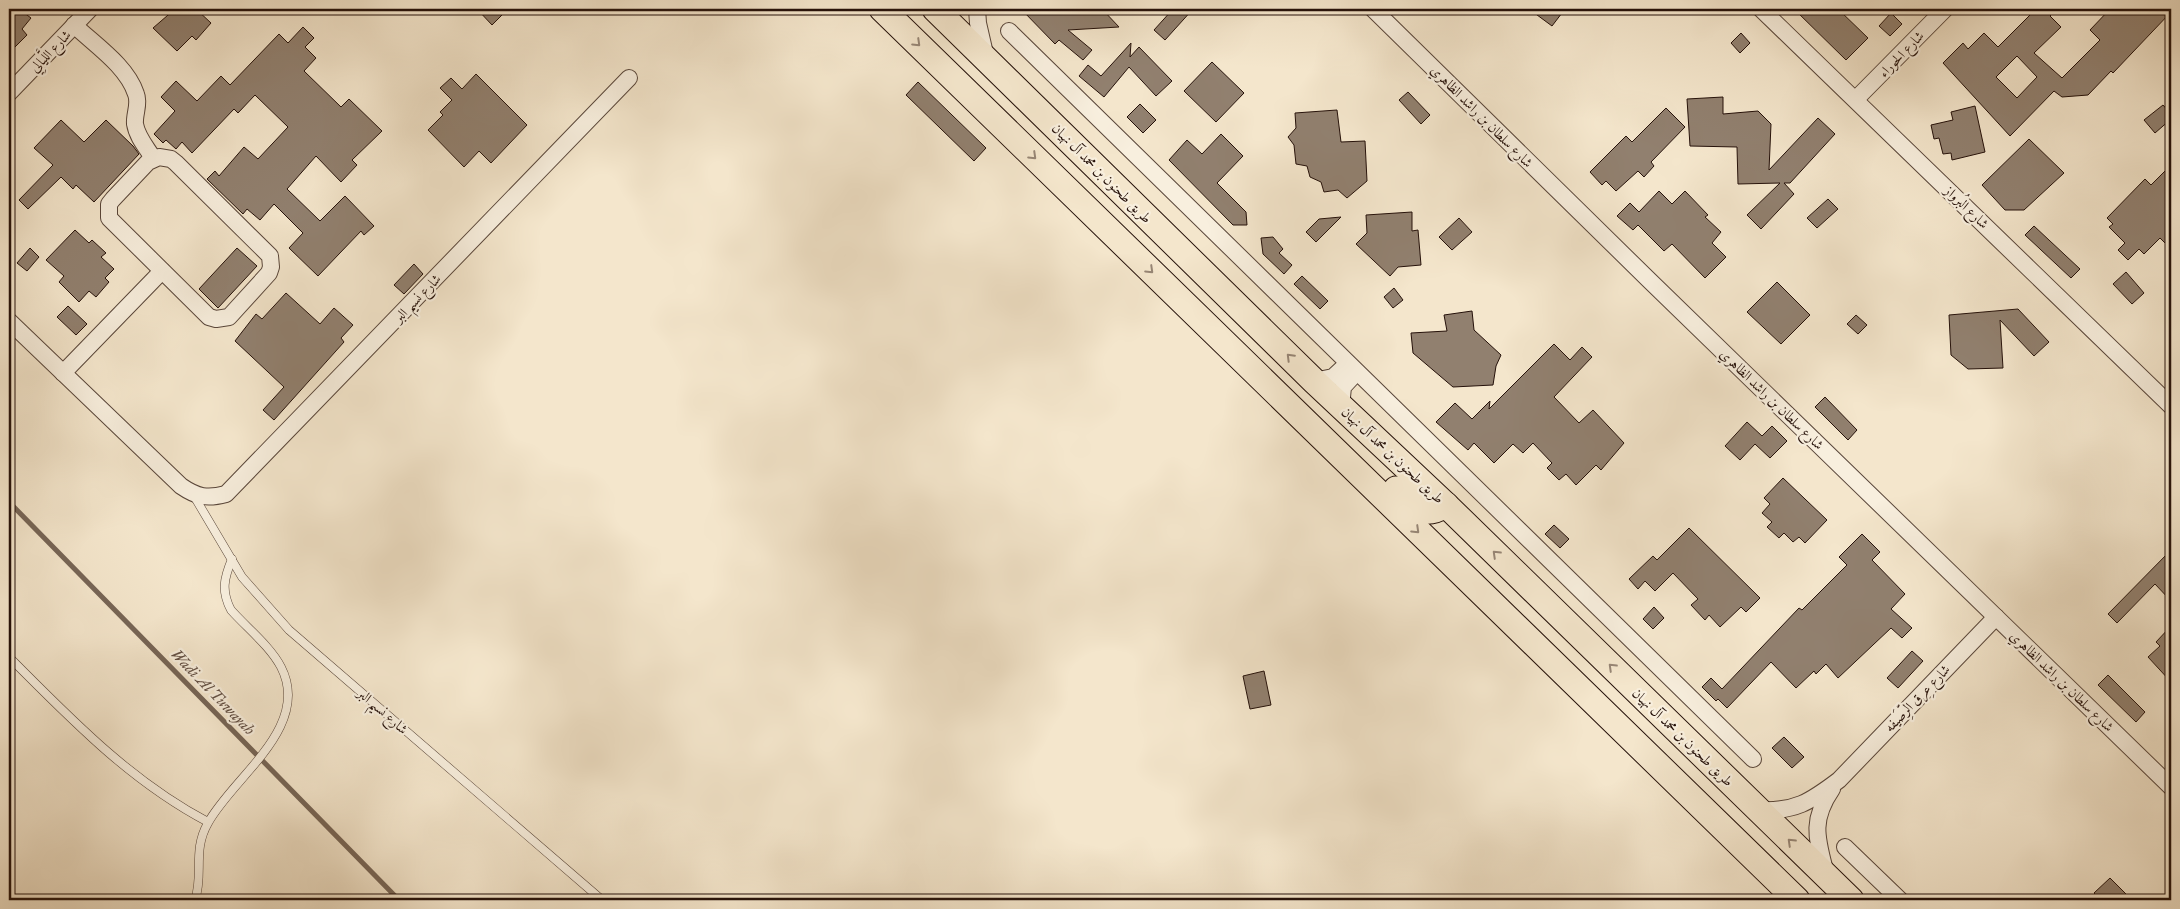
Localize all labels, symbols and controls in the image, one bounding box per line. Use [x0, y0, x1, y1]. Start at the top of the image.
street label: شارع اللَّيالِي [23, 24, 77, 78]
street label: شارع الحوراء [1875, 28, 1930, 83]
one-way arrow [911, 37, 920, 46]
street label: شارع سلطان بن راشد الظاهري [1425, 62, 1536, 173]
street label: طريق طحنون بن محمد آل نهيان [1047, 120, 1155, 228]
one-way arrow [1027, 150, 1036, 159]
street label: شارع البُرواز [1938, 178, 1995, 235]
one-way arrow [1144, 264, 1153, 273]
street label: شارع نسيم البر [389, 270, 448, 331]
street label: شارع سلطان بن راشد الظاهري [1714, 345, 1827, 456]
one-way arrow [1286, 354, 1295, 363]
street label: طريق طحنون بن محمد آل نهيان [1337, 403, 1448, 508]
one-way arrow [1410, 524, 1419, 533]
one-way arrow [1493, 551, 1502, 560]
street label: شارع سلطان بن راشد الظاهري [2004, 627, 2117, 738]
water label: Wadi Al Tuwayah [168, 646, 259, 739]
street label: شارع عِرق الرِّصَيفه [1880, 660, 1956, 738]
one-way arrow [1609, 664, 1618, 673]
street label: شارع نسيم البر [349, 684, 411, 742]
street label: طريق طحنون بن محمد آل نهيان [1628, 685, 1737, 791]
one-way arrow [1788, 839, 1797, 848]

